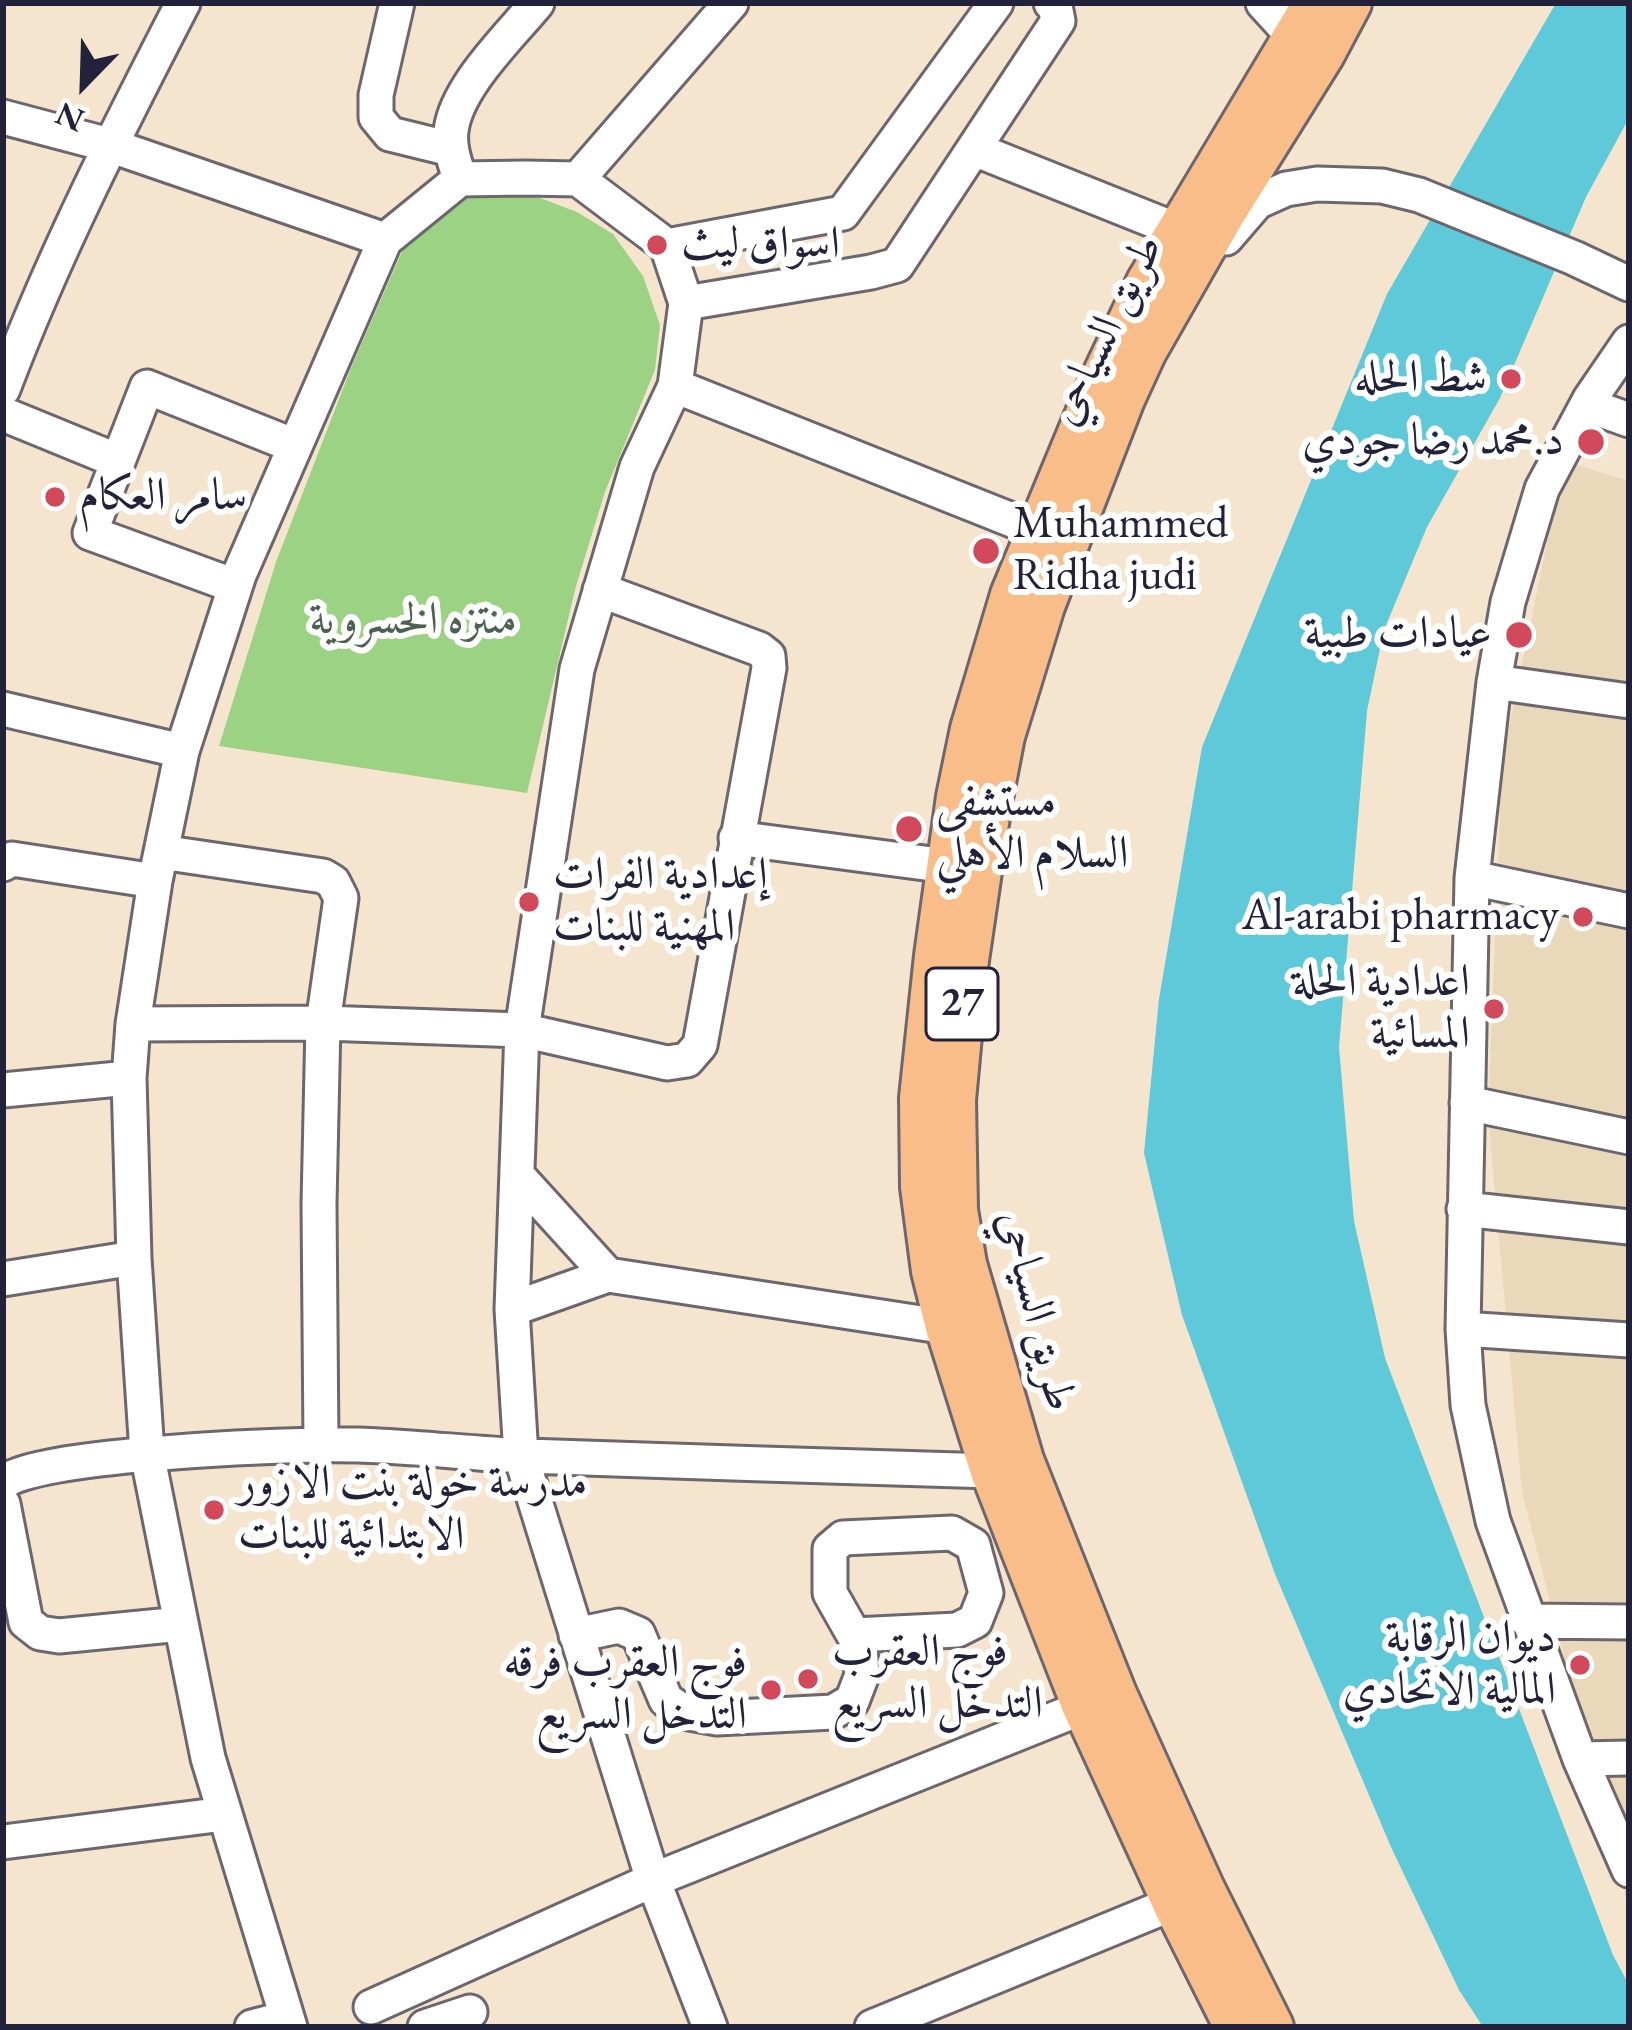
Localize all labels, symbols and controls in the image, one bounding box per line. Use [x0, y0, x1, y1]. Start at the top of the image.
north arrow [24, 24, 144, 144]
text: N [49, 93, 90, 143]
place label: اسواق ليث [681, 218, 840, 272]
street label: طريق السياحي [1038, 226, 1176, 434]
marker: اسواق ليث [644, 232, 670, 258]
place label: شط الحله [1354, 352, 1487, 406]
marker: شط الحله [1498, 366, 1524, 392]
place label: د.محمد رضا جودي [1302, 415, 1564, 469]
marker: د.محمد رضا جودي [1575, 426, 1607, 458]
place label: سامر العكام [79, 470, 247, 524]
marker: سامر العكام [42, 484, 68, 510]
place label: Muhammed Ridha judi [1013, 498, 1228, 604]
marker: Muhammed Ridha judi [970, 535, 1002, 567]
park label: منتزه الخسروية [309, 594, 517, 648]
place label: عيادات طبية [1304, 608, 1492, 662]
marker: عيادات طبية [1503, 619, 1535, 651]
place label: مستشفى السلام الأهلي [936, 776, 1129, 882]
marker: مستشفى السلام الأهلي [893, 813, 925, 845]
place label: إعدادية الفرات المهنية للبنات [553, 849, 768, 955]
marker: إعدادية الفرات المهنية للبنات [516, 889, 542, 915]
place label: Al-arabi pharmacy [1242, 890, 1559, 944]
marker: Al-arabi pharmacy [1570, 904, 1596, 930]
place label: اعدادية الحلة المسائية [1292, 956, 1470, 1062]
road number: 27 [926, 968, 998, 1040]
marker: اعدادية الحلة المسائية [1481, 996, 1507, 1022]
street label: طريق السياحي [985, 1205, 1087, 1417]
place label: مدرسة خولة بنت الازور الابتدائية للبنات [238, 1457, 588, 1563]
marker: مدرسة خولة بنت الازور الابتدائية للبنات [201, 1497, 227, 1523]
place label: ديوان الرقابة المالية الاتحادي [1343, 1612, 1556, 1718]
place label: فوج العقرب التدخل السريع [832, 1626, 1043, 1732]
place label: فوج العقرب فرقه التدخل السريع [503, 1637, 747, 1743]
marker: ديوان الرقابة المالية الاتحادي [1567, 1652, 1593, 1678]
marker: فوج العقرب التدخل السريع [795, 1666, 821, 1692]
marker: فوج العقرب فرقه التدخل السريع [758, 1677, 784, 1703]

